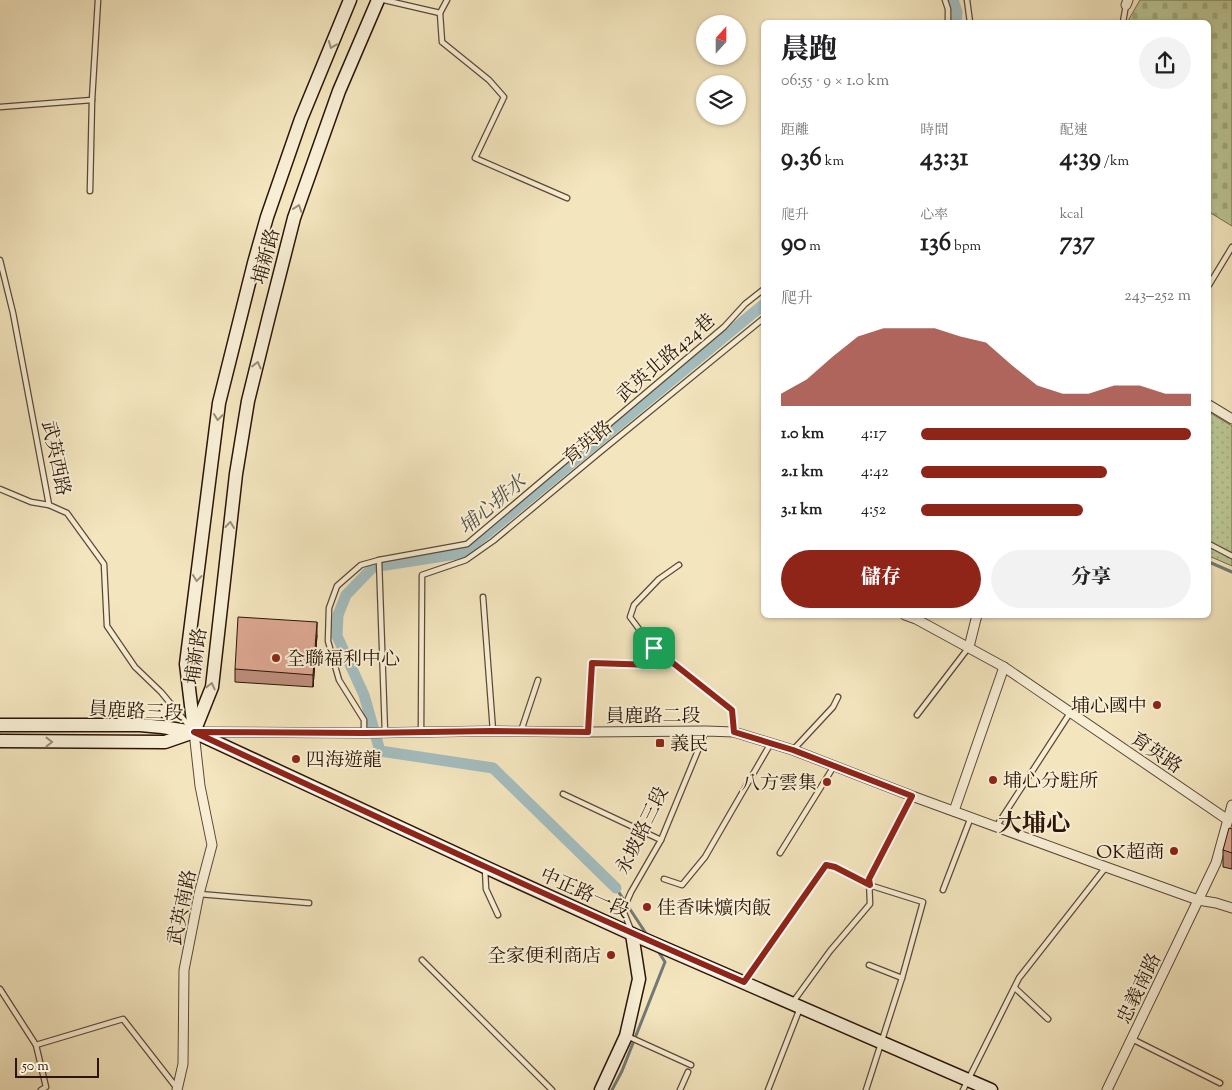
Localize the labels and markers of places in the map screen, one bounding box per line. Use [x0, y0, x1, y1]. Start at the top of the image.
pin [633, 627, 675, 669]
place label: 全聯福利中心 [286, 647, 400, 674]
marker: 全聯福利中心 [270, 652, 282, 664]
place label: 埔心國中 [1071, 694, 1147, 721]
marker: 埔心國中 [1151, 699, 1163, 711]
place label: 義民 [670, 732, 708, 759]
marker: 義民 [654, 737, 666, 749]
place label: 四海遊龍 [306, 748, 382, 775]
marker: 四海遊龍 [290, 753, 302, 765]
place label: 埔心分駐所 [1003, 769, 1098, 796]
place label: 八方雲集 [741, 771, 817, 798]
marker: 埔心分駐所 [987, 774, 999, 786]
marker: 八方雲集 [821, 776, 833, 788]
place label: OK超商 [1096, 840, 1164, 867]
marker: OK超商 [1168, 845, 1180, 857]
place label: 佳香味爌肉飯 [657, 896, 771, 923]
marker: 佳香味爌肉飯 [641, 901, 653, 913]
place label: 全家便利商店 [487, 944, 601, 971]
marker: 全家便利商店 [605, 949, 617, 961]

